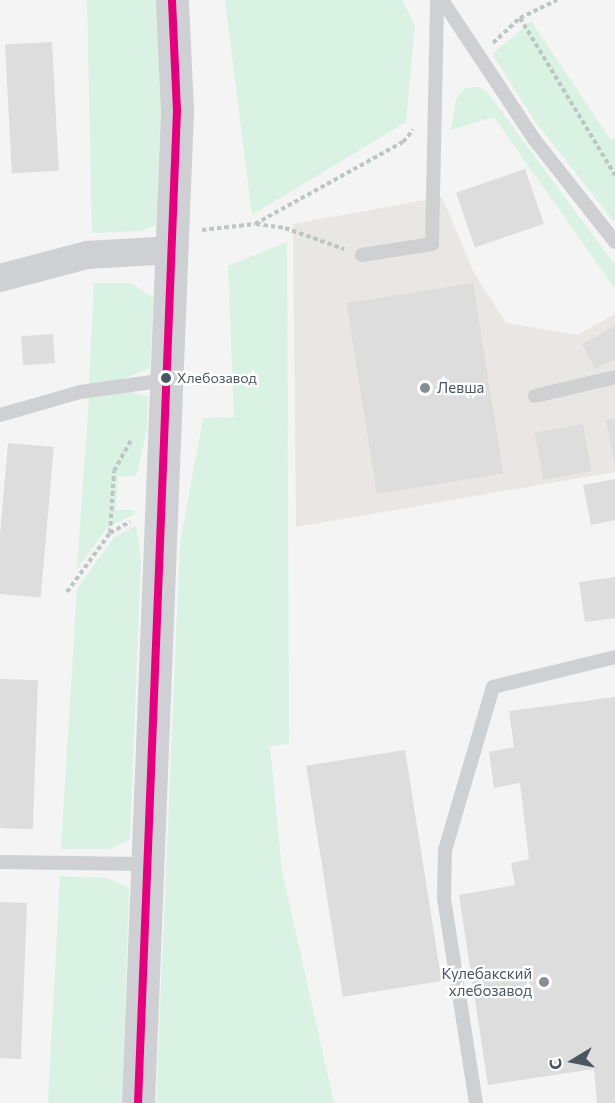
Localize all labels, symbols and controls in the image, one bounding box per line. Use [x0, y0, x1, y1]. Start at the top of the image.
place label: Хлебозавод [177, 370, 257, 386]
marker: Хлебозавод [160, 372, 172, 384]
place label: Левша [437, 379, 484, 397]
marker: Левша [418, 381, 432, 395]
place label: Кулебакский хлебозавод [441, 964, 532, 999]
marker: Кулебакский хлебозавод [537, 975, 551, 989]
north arrow [543, 1031, 603, 1091]
text: С [544, 1057, 565, 1071]

